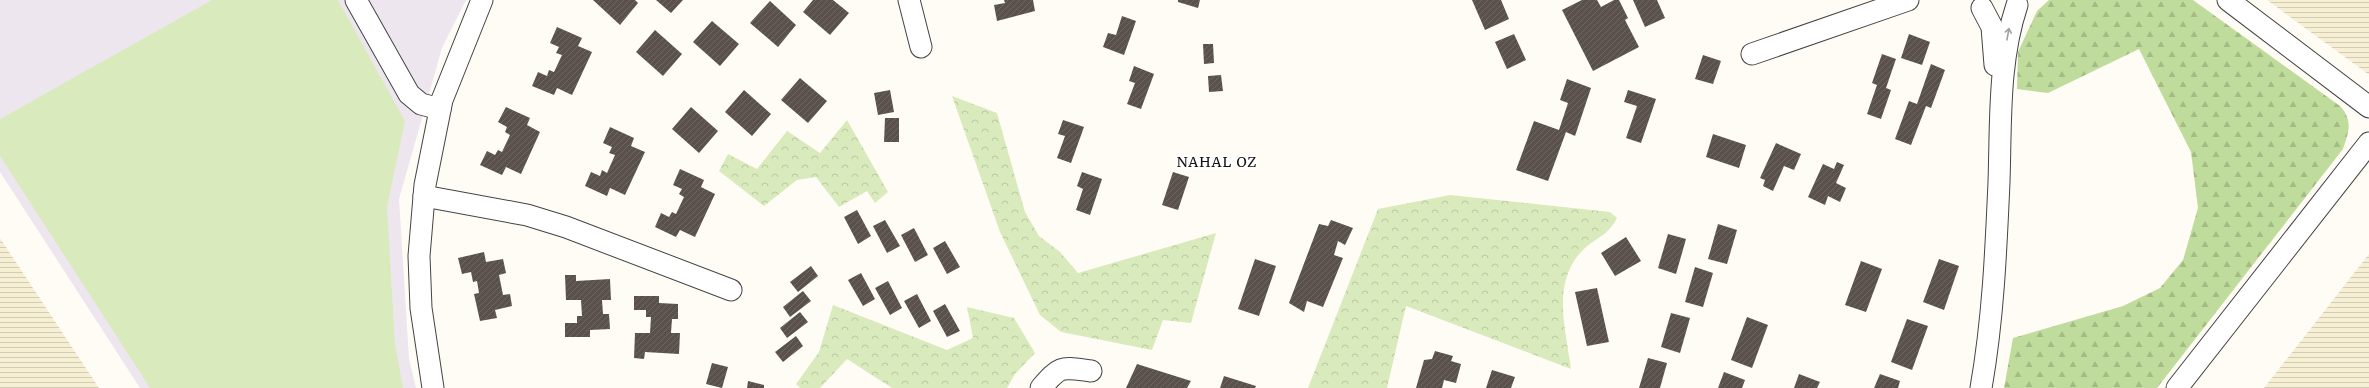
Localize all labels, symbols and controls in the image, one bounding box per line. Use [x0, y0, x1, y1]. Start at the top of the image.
one-way arrow [2005, 28, 2013, 41]
district label: NAHAL OZ [1177, 153, 1257, 171]

